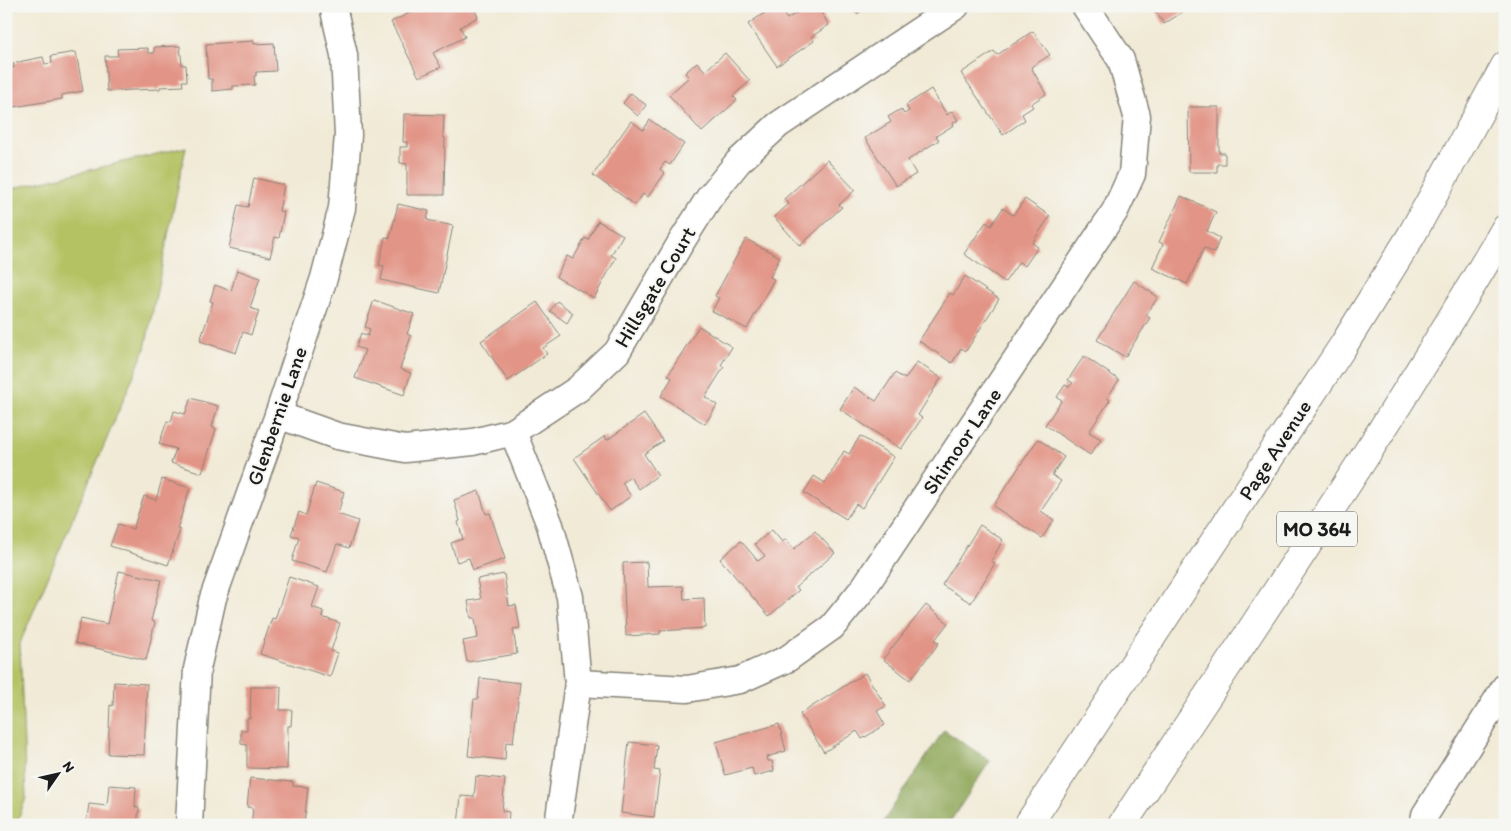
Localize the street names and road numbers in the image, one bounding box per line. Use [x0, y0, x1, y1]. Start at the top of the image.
street label: Hillsgate Court [609, 222, 701, 352]
street label: Glenbernie Lane [241, 343, 312, 489]
street label: Shimoor Lane [917, 383, 1006, 499]
street label: Page Avenue [1233, 395, 1316, 505]
road number: MO 364 [1277, 512, 1357, 546]

